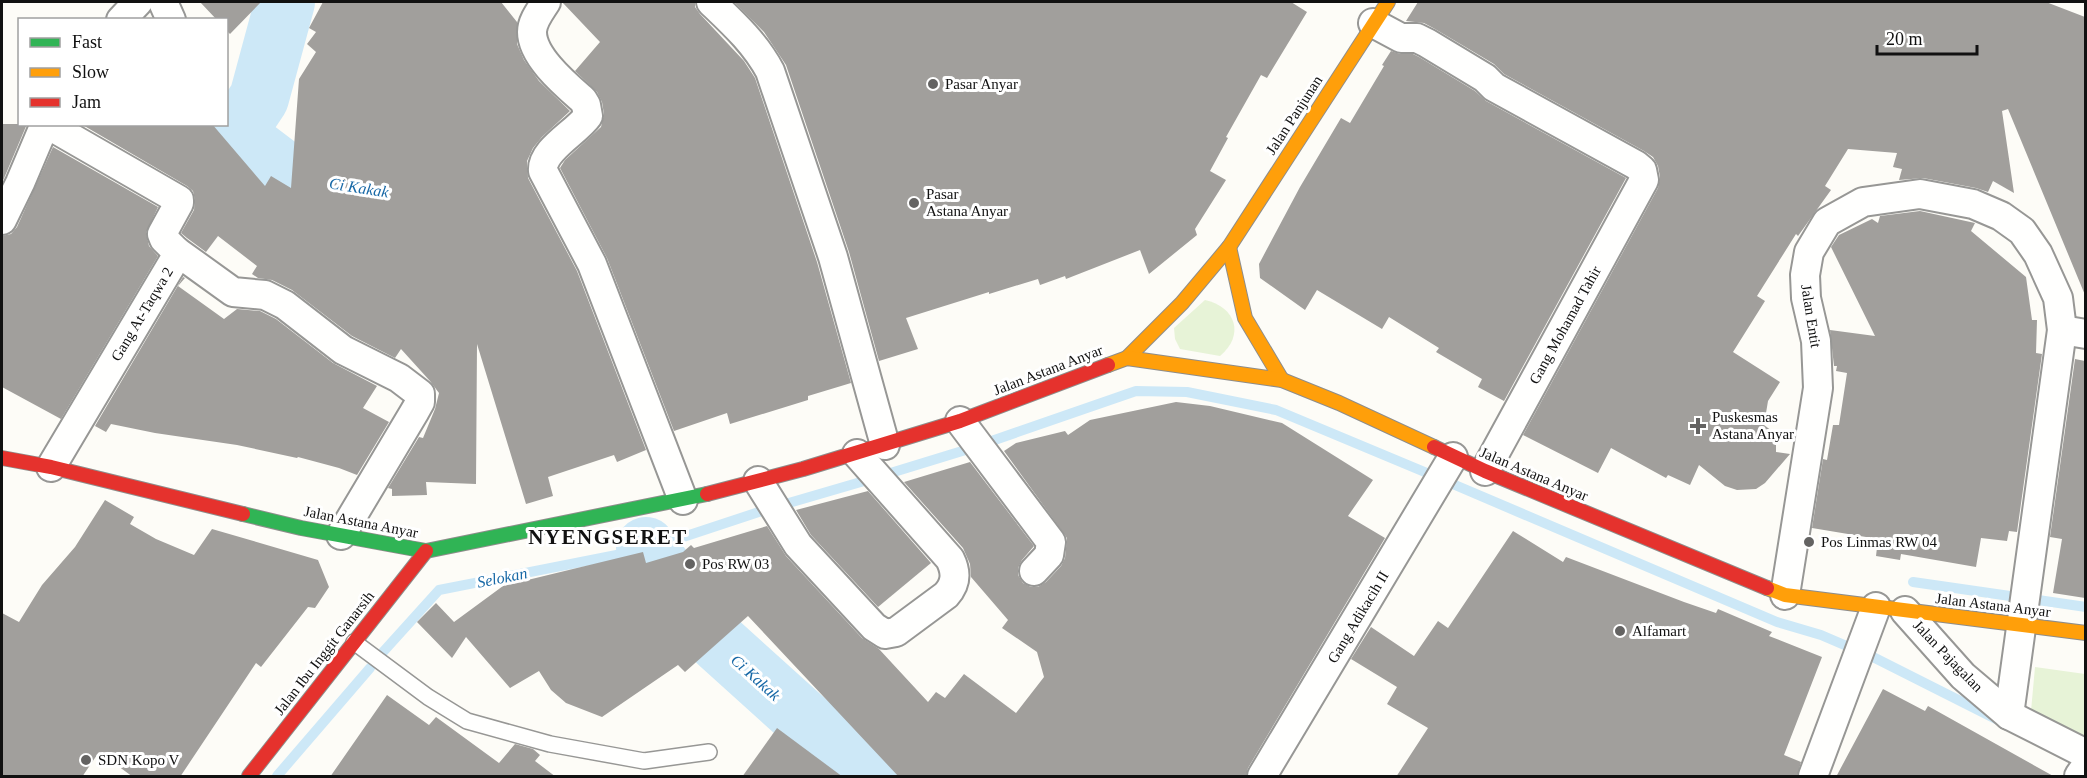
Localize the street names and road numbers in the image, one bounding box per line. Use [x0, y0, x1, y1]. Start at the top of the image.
street label: Jalan Panjunan [1263, 72, 1326, 157]
street label: Gang Mohamad Tahir [1526, 263, 1604, 387]
street label: Gang At-Taqwa 2 [108, 264, 176, 364]
street label: Jalan Entit [1798, 283, 1824, 350]
street label: Jalan Astana Anyar [991, 342, 1105, 398]
street label: Jalan Astana Anyar [1478, 444, 1590, 504]
street label: Jalan Astana Anyar [303, 503, 419, 541]
street label: Gang Adikacih II [1324, 568, 1392, 666]
street label: Jalan Ibu Inggit Ganarsih [271, 588, 377, 718]
street label: Jalan Astana Anyar [1935, 590, 2051, 620]
street label: Jalan Pajagalan [1910, 617, 1986, 695]

